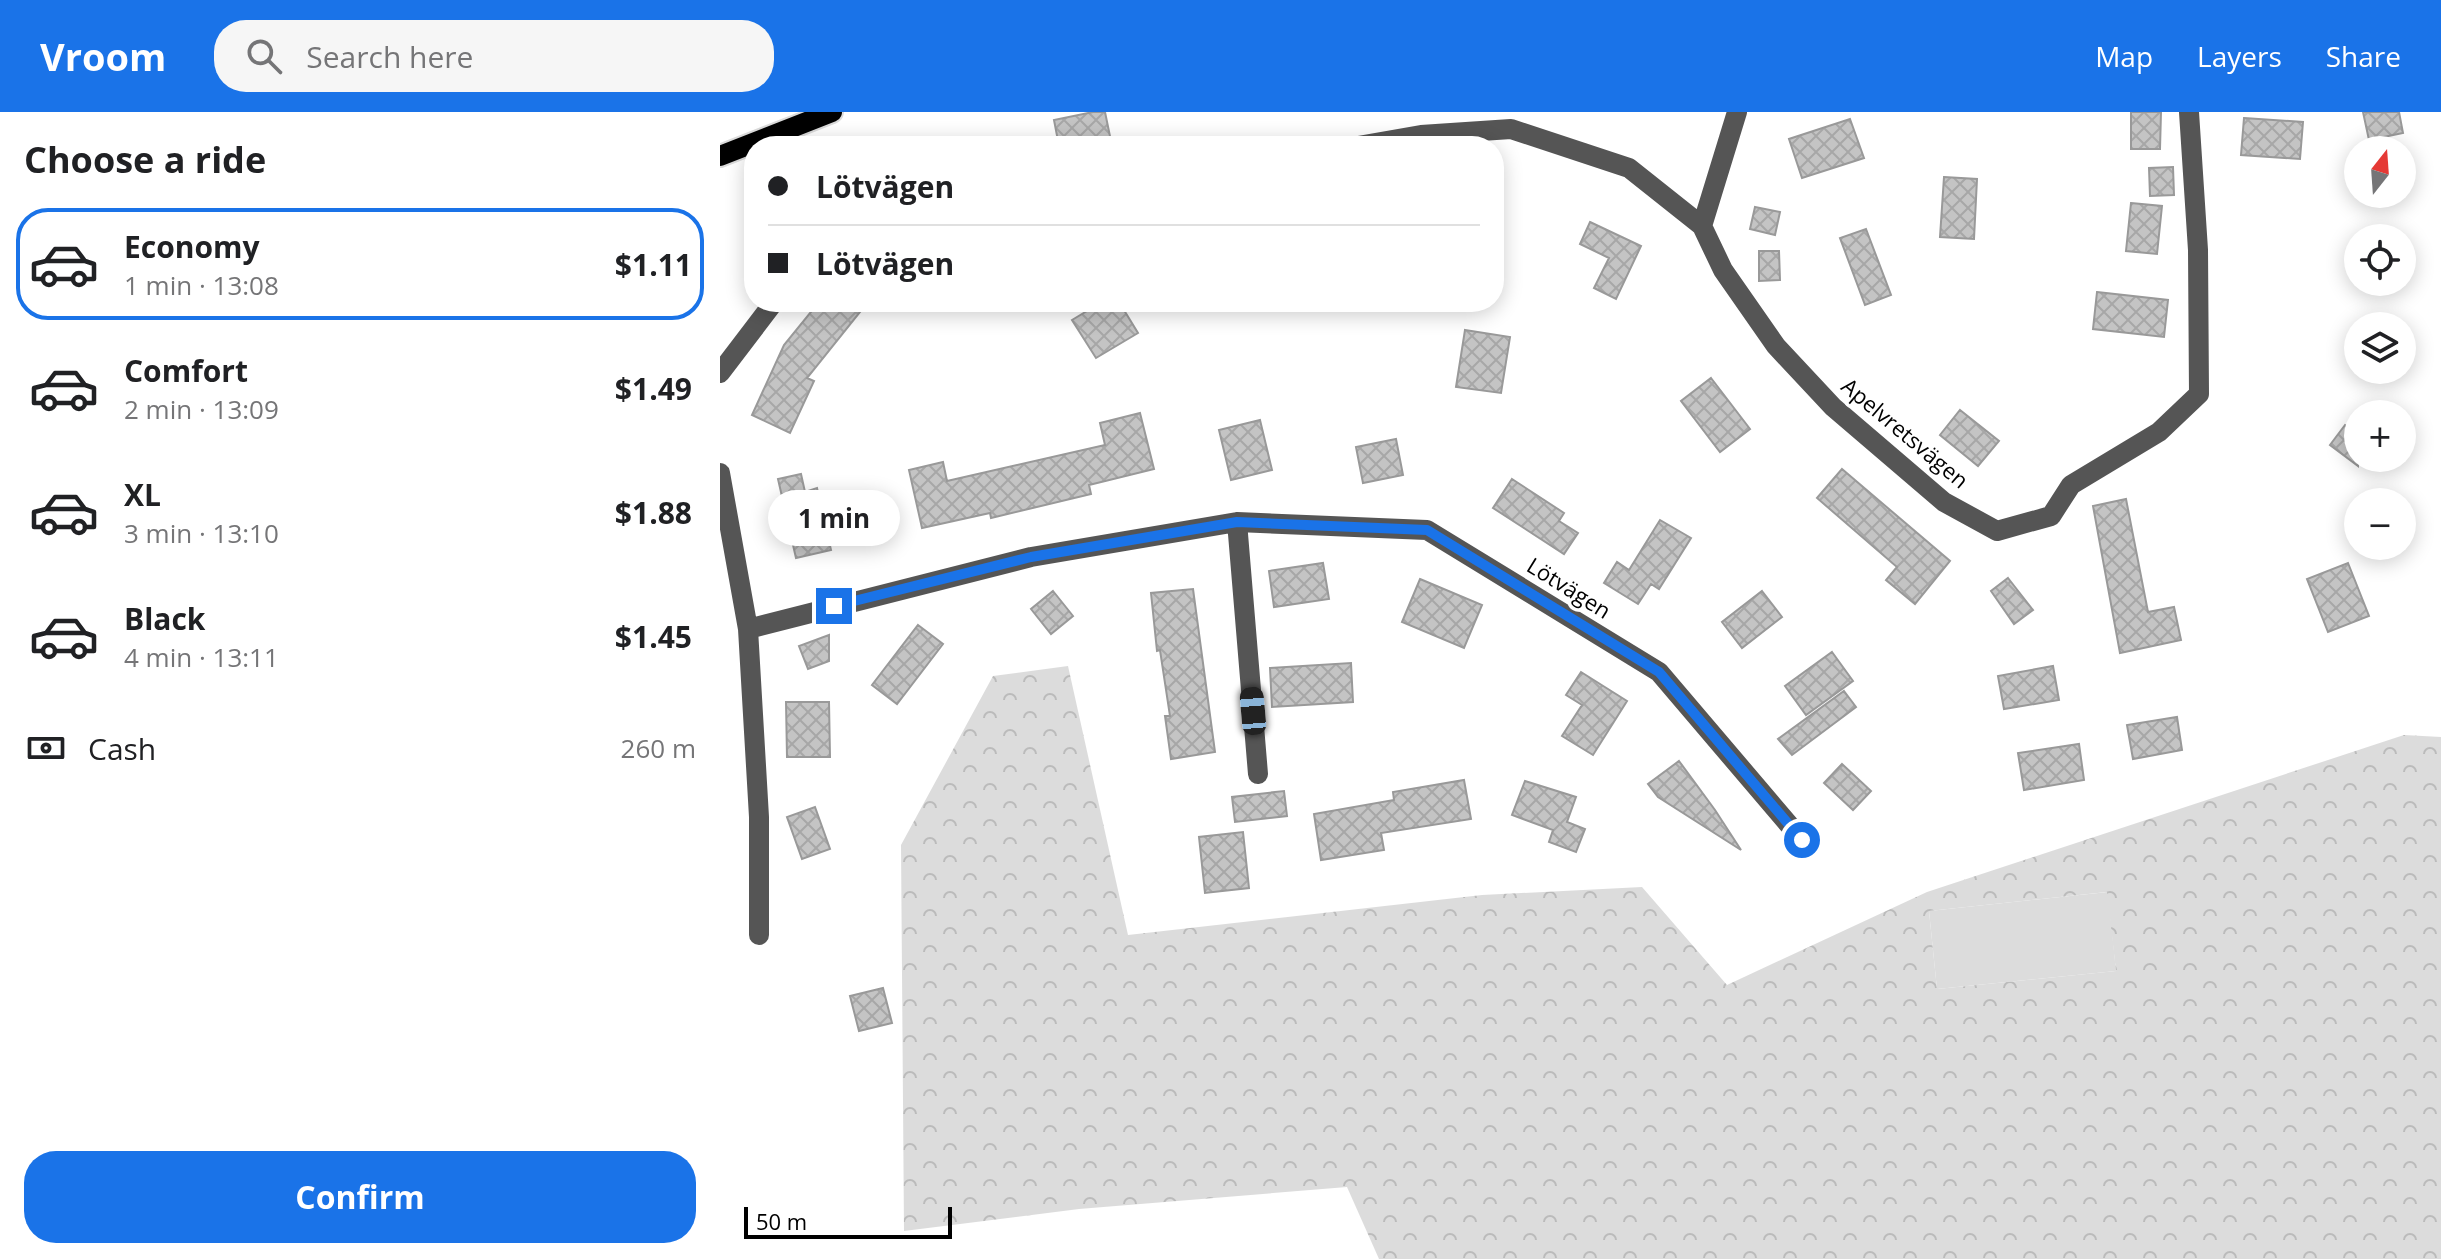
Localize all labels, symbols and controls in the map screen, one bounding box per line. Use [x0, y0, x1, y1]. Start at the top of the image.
search box [214, 20, 774, 92]
text: Vroom [40, 30, 166, 82]
icon: search [242, 34, 286, 78]
text: Search here [306, 36, 473, 77]
text: Map [2095, 37, 2153, 75]
text: Layers [2197, 37, 2282, 75]
text: Share [2326, 37, 2401, 75]
text: Choose a ride [24, 135, 266, 184]
north arrow [2344, 136, 2416, 208]
map controls [2344, 136, 2416, 560]
text: Lötvägen [816, 166, 954, 207]
button: locate [2344, 224, 2416, 296]
text: Economy [124, 226, 260, 267]
icon: car [28, 228, 100, 300]
text: Lötvägen [816, 243, 954, 284]
text: $1.11 [615, 244, 692, 285]
text: 1 min · 13:08 [124, 267, 279, 303]
button: layers [2344, 312, 2416, 384]
text: Comfort [124, 350, 248, 391]
icon: car [28, 352, 100, 424]
text: $1.49 [615, 368, 692, 409]
street label: Apelvretsvägen [1836, 370, 1975, 494]
text: 2 min · 13:09 [124, 391, 279, 427]
button: + [2344, 400, 2416, 472]
text: XL [124, 474, 161, 515]
icon: car [28, 476, 100, 548]
button: − [2344, 488, 2416, 560]
callout: 1 min [768, 490, 900, 546]
text: $1.88 [615, 492, 692, 533]
text: 1 min [798, 500, 870, 536]
text: 3 min · 13:10 [124, 515, 279, 551]
street label: Lötvägen [1522, 550, 1617, 625]
route end [816, 588, 852, 624]
text: Black [124, 598, 205, 639]
icon: car [28, 600, 100, 672]
text: $1.45 [615, 616, 692, 657]
text: 4 min · 13:11 [124, 639, 279, 675]
car [1239, 686, 1267, 736]
icon: cash [24, 726, 68, 770]
text: Cash [88, 728, 156, 769]
text: 260 m [621, 730, 696, 766]
route start [1784, 822, 1820, 858]
button: Confirm [24, 1151, 696, 1243]
scale bar [744, 1203, 952, 1239]
text: 50 m [756, 1206, 807, 1236]

